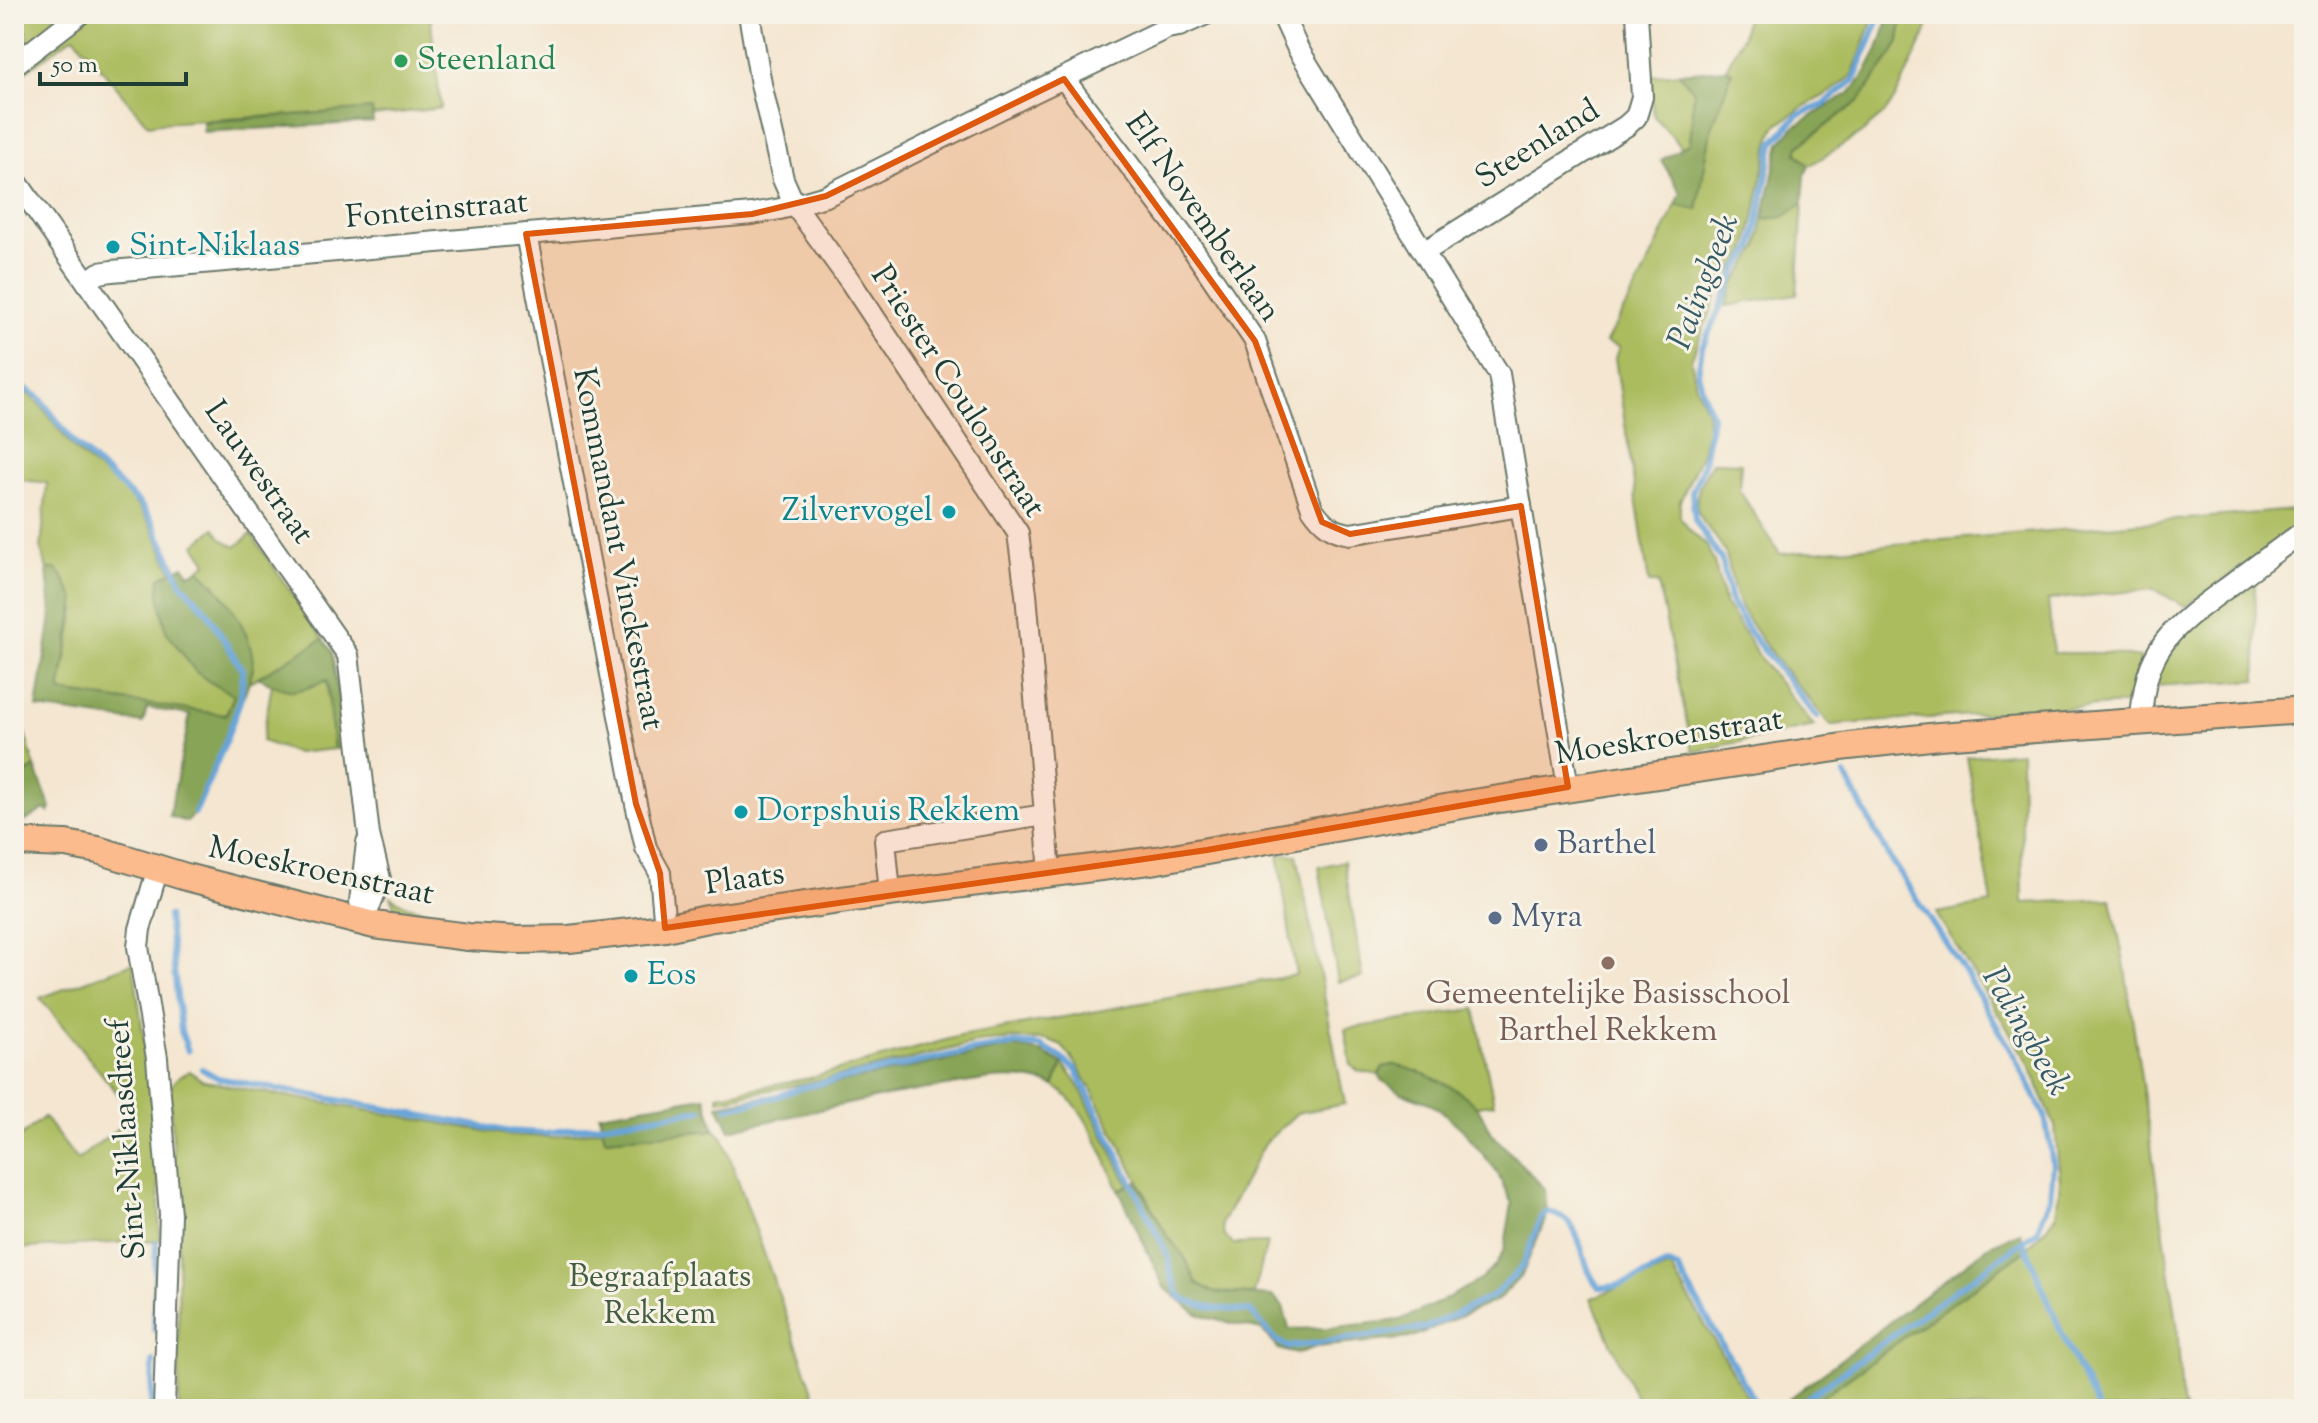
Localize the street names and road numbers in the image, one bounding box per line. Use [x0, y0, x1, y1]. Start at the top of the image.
street label: Steenland [1467, 89, 1609, 201]
street label: Elf Novemberlaan [1113, 104, 1292, 332]
street label: Fonteinstraat [344, 180, 530, 242]
street label: Priester Coulonstraat [858, 257, 1056, 527]
street label: Kommandant Vinckestraat [559, 364, 675, 734]
street label: Lauwestraat [192, 392, 324, 554]
street label: Moeskroenstraat [1552, 697, 1786, 779]
street label: Moeskroenstraat [204, 826, 438, 918]
street label: Plaats [702, 852, 788, 908]
street label: Sint-Niklaasdreef [96, 1015, 159, 1261]

